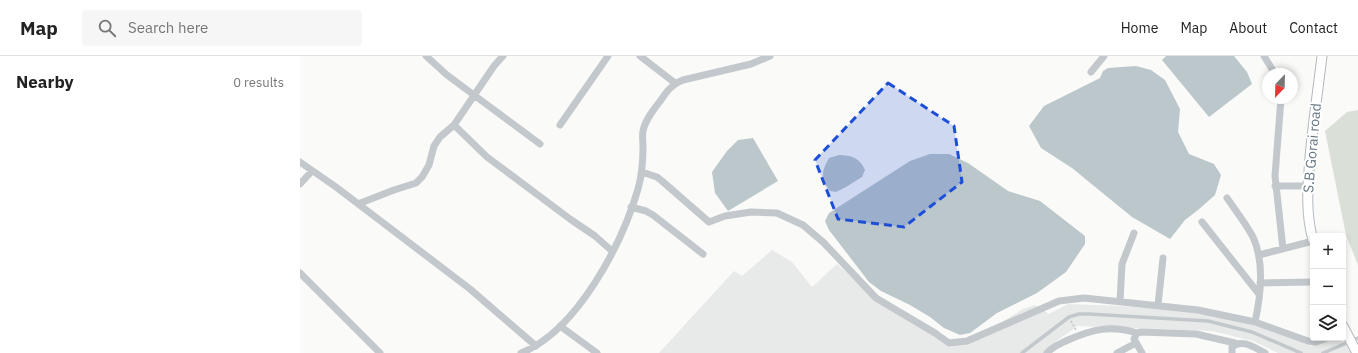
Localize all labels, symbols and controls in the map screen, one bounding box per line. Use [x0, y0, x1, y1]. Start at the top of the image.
search box [82, 10, 362, 46]
text: Map [20, 16, 58, 40]
icon: search [96, 17, 118, 39]
text: Search here [128, 18, 208, 37]
text: Home [1121, 19, 1158, 37]
text: Map [1180, 19, 1207, 37]
text: About [1229, 19, 1267, 37]
text: Contact [1289, 19, 1338, 37]
north arrow [1262, 68, 1298, 104]
text: Nearby [16, 71, 74, 93]
text: 0 results [233, 74, 284, 91]
street label: S.B Gorai road [1299, 102, 1325, 194]
map controls [1310, 233, 1346, 341]
button: + [1310, 233, 1346, 269]
button: − [1310, 269, 1346, 305]
button: layers [1310, 305, 1346, 341]

